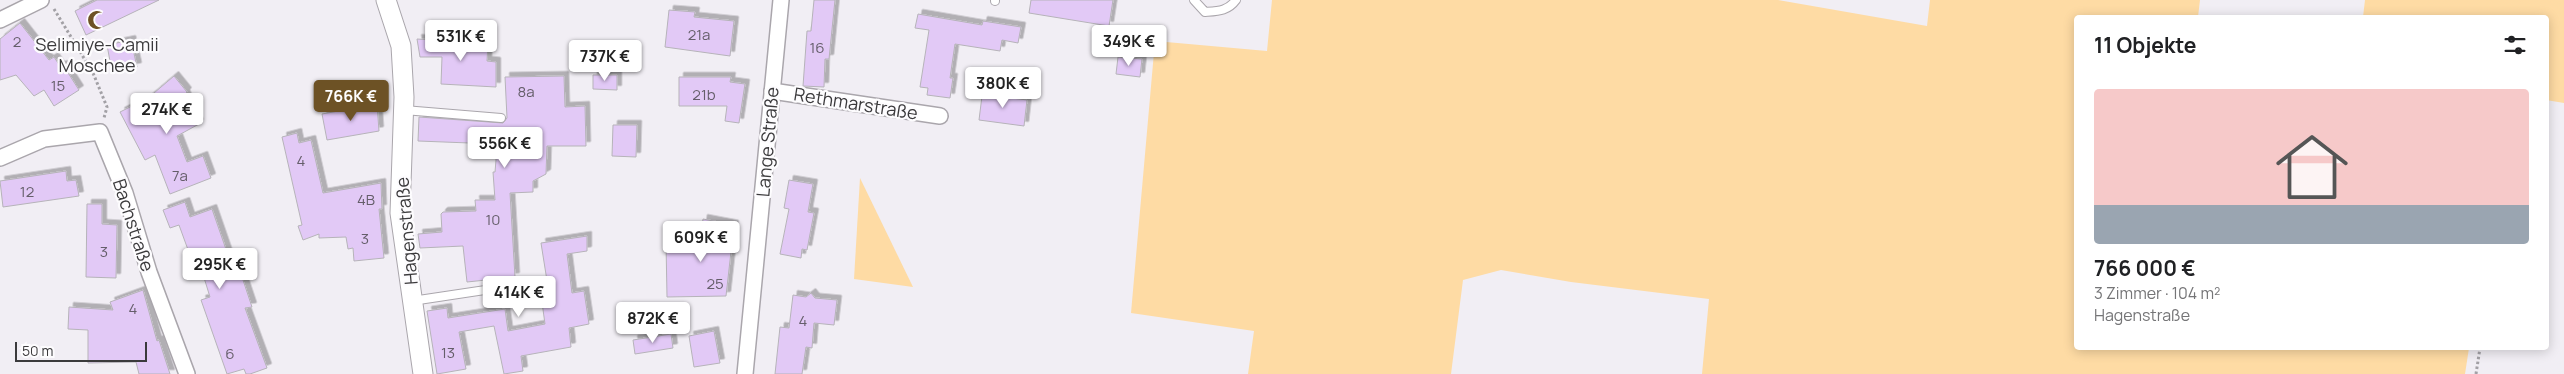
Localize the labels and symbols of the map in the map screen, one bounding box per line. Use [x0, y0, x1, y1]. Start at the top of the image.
mosque icon: Selimiye-Camii Moschee [86, 9, 108, 31]
pin: 531K € [420, 20, 502, 62]
house number: 21a [688, 24, 710, 45]
pin: 349K € [1088, 24, 1170, 67]
house number: 2 [13, 31, 21, 52]
place label: Selimiye-Camii Moschee [35, 32, 159, 77]
house number: 16 [809, 37, 825, 58]
pin: 737K € [564, 39, 646, 82]
pin: 380K € [962, 66, 1044, 109]
house number: 15 [51, 75, 65, 96]
pin: 766K € [310, 80, 392, 122]
house number: 8a [517, 81, 535, 102]
street label: Rethmarstraße [792, 81, 920, 125]
house number: 21b [692, 84, 716, 105]
street label: Lange Straße [750, 86, 784, 198]
pin: 274K € [126, 92, 208, 135]
pin: 556K € [464, 126, 546, 169]
house number: 4 [297, 150, 306, 171]
house number: 7a [172, 165, 188, 186]
street label: Bachstraße [108, 176, 160, 274]
street label: Hagenstraße [389, 176, 423, 286]
house number: 12 [20, 181, 34, 202]
house number: 4B [357, 189, 375, 210]
house number: 10 [486, 209, 501, 230]
pin: 609K € [660, 220, 742, 263]
house number: 3 [361, 228, 369, 249]
house number: 3 [100, 241, 108, 262]
pin: 295K € [179, 248, 261, 290]
house number: 25 [706, 273, 724, 294]
pin: 414K € [478, 276, 560, 318]
house number: 4 [129, 298, 138, 319]
pin: 872K € [612, 302, 694, 344]
house number: 4 [799, 310, 808, 331]
scale bar [15, 339, 148, 362]
house number: 13 [441, 342, 455, 363]
house number: 6 [225, 343, 235, 364]

